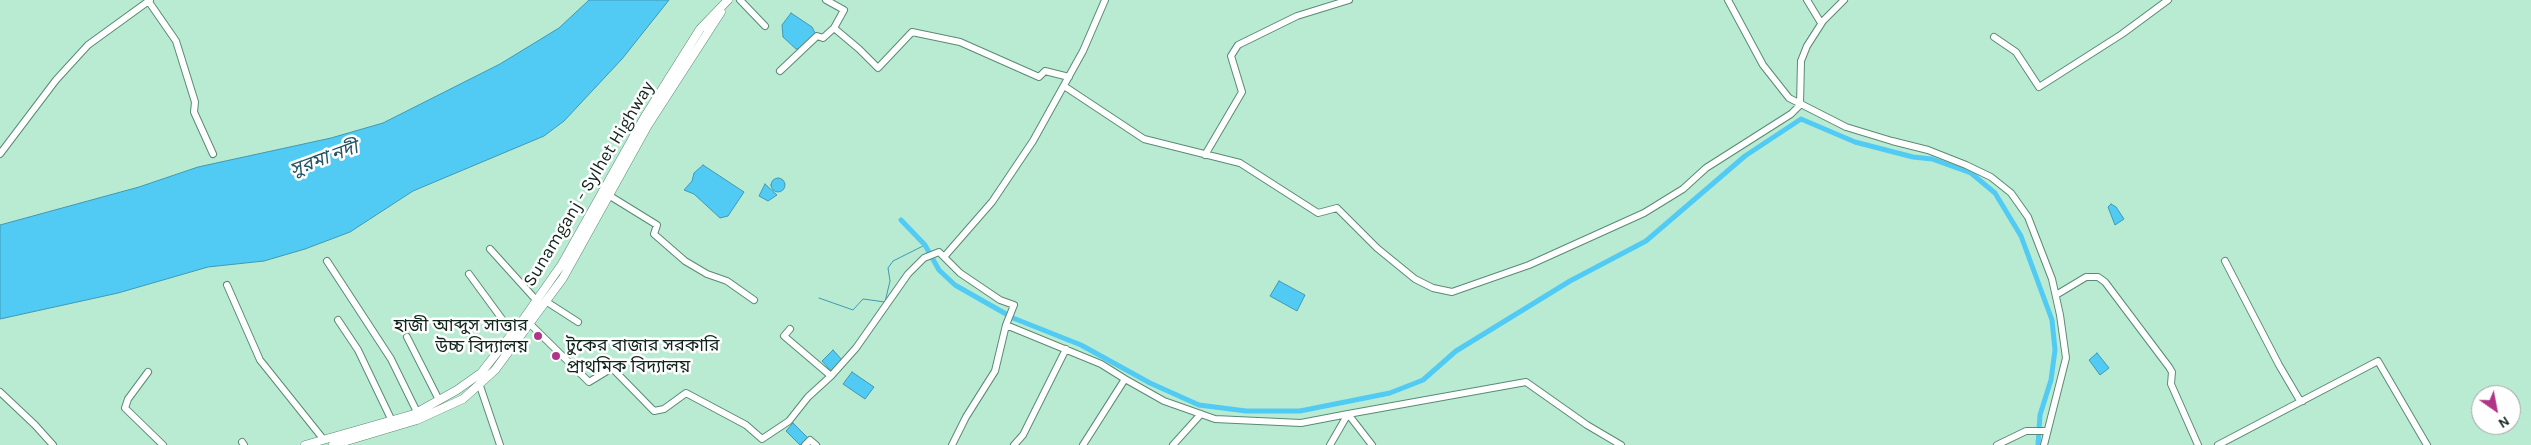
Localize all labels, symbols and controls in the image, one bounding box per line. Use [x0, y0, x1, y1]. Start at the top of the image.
street label: Sunamganj - Sylhet Highway [519, 77, 659, 291]
water label: সুরমা নদী [287, 136, 361, 182]
place label: হাজী আব্দুস সাত্তার উচ্চ বিদ্যালয় [394, 315, 528, 358]
marker: হাজী আব্দুস সাত্তার উচ্চ বিদ্যালয় [532, 330, 544, 342]
place label: টুকের বাজার সরকারি প্রাথমিক বিদ্যালয় [566, 335, 719, 378]
marker: টুকের বাজার সরকারি প্রাথমিক বিদ্যালয় [550, 350, 562, 362]
north arrow [2471, 385, 2521, 435]
text: N [2495, 412, 2513, 432]

